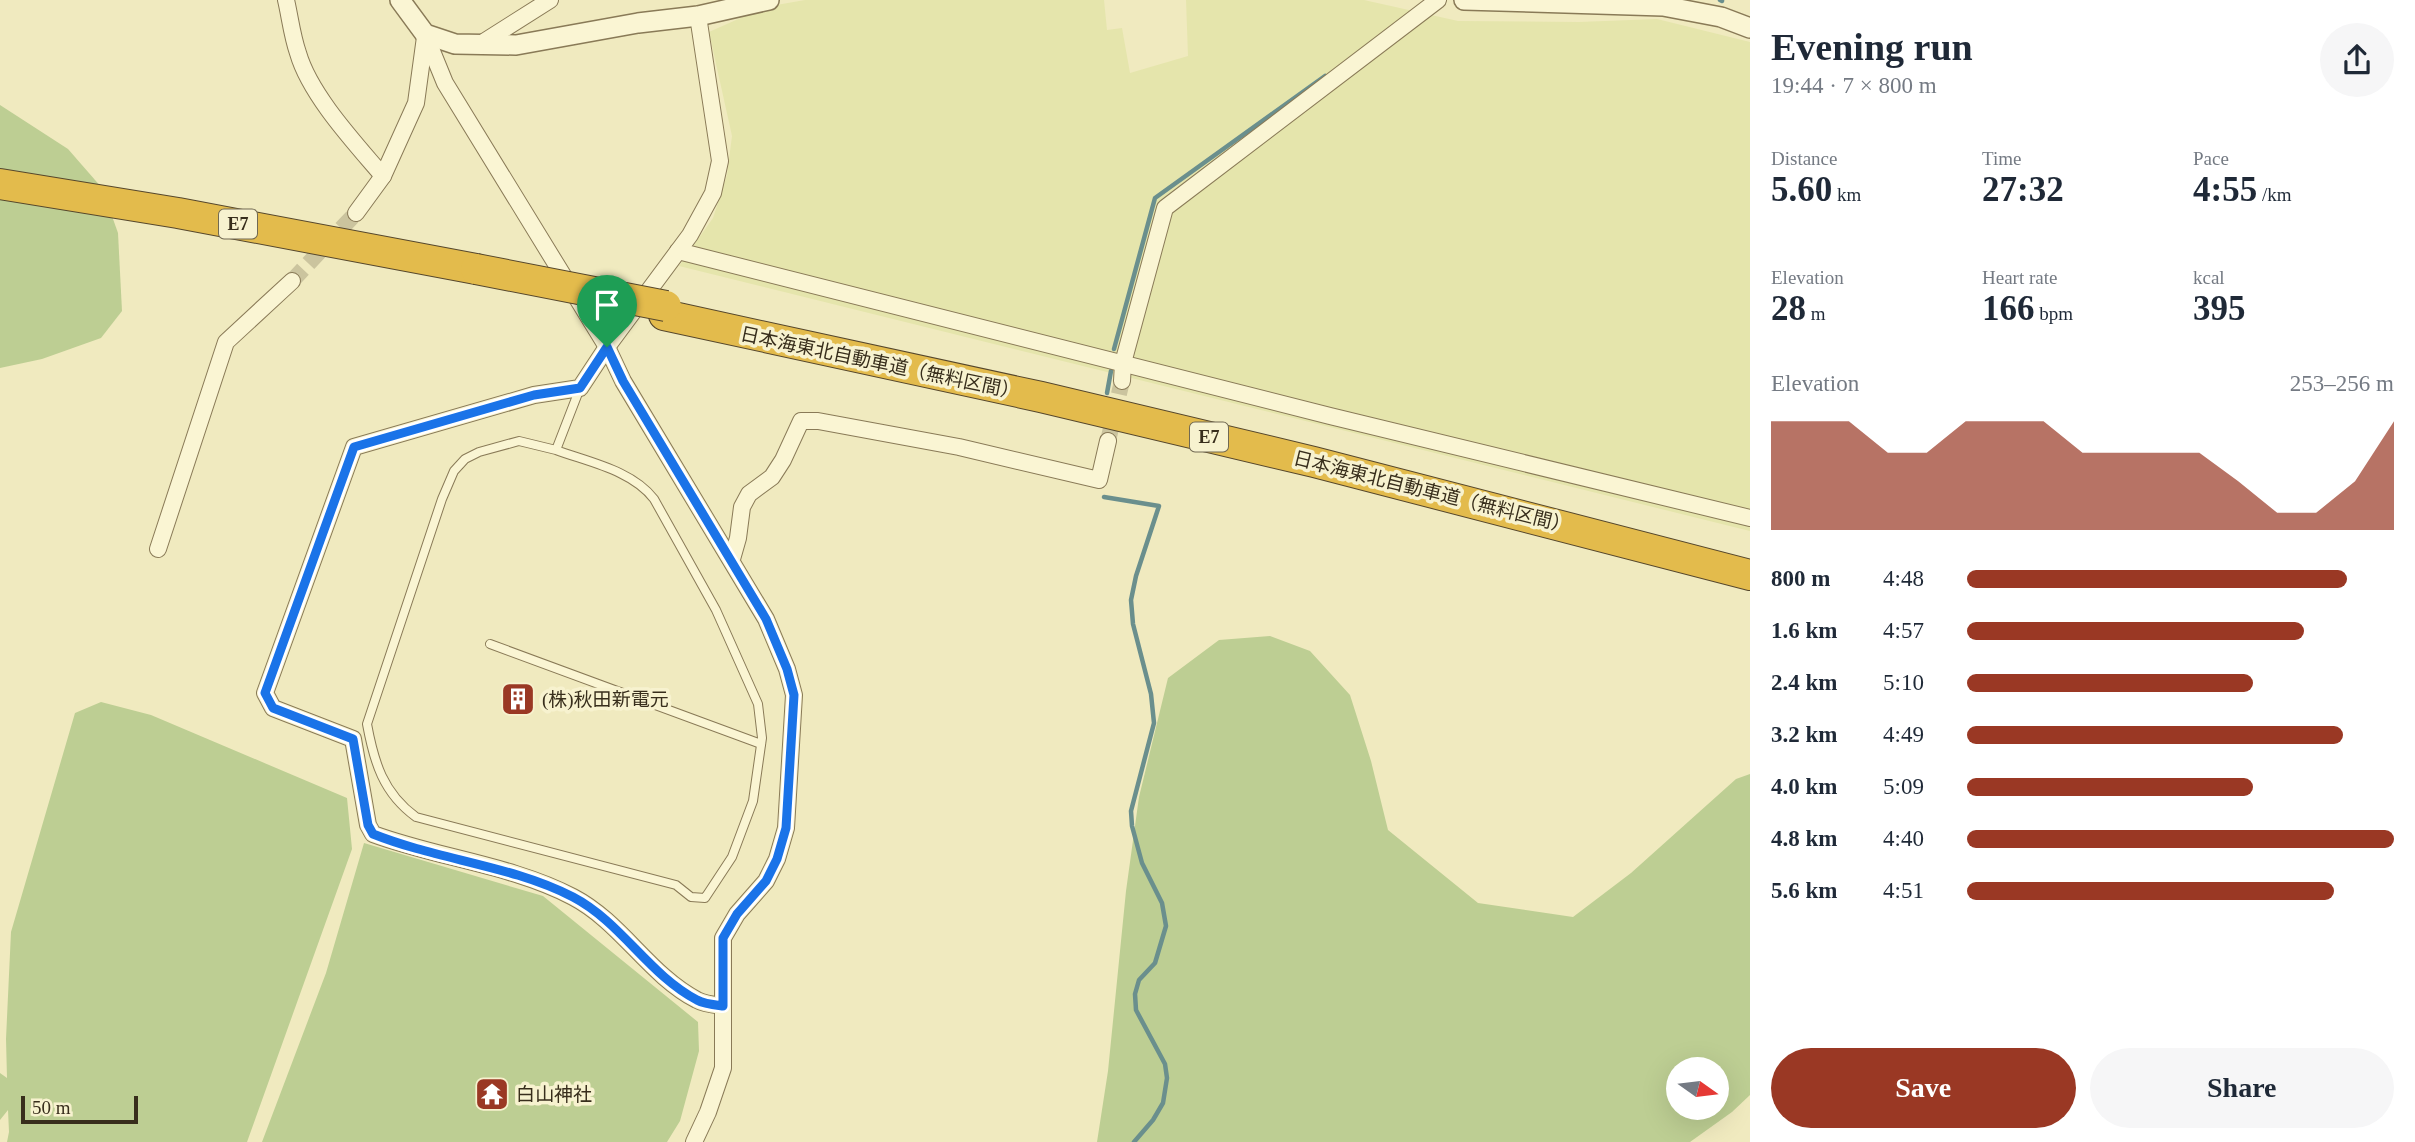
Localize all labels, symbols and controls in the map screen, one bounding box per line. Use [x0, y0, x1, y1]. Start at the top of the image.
button: share [2320, 23, 2394, 97]
text: Evening run [1771, 26, 1973, 68]
text: 19:44 · 7 × 800 m [1771, 73, 1937, 98]
text: Distance [1771, 148, 1837, 169]
text: Time [1982, 148, 2021, 169]
text: Pace [2193, 148, 2229, 169]
text: 5.60 [1771, 170, 1832, 209]
text: 27:32 [1982, 170, 2064, 209]
text: 4:55 [2193, 170, 2257, 209]
text: km [1832, 184, 1861, 205]
text: /km [2257, 184, 2291, 205]
road number: E7 [219, 210, 257, 238]
text: Elevation [1771, 267, 1844, 288]
text: Heart rate [1982, 267, 2057, 288]
text: kcal [2193, 267, 2225, 288]
pin [577, 275, 637, 347]
icon: arrive [588, 286, 626, 324]
text: 28 [1771, 289, 1806, 328]
text: 166 [1982, 289, 2035, 328]
text: 395 [2193, 289, 2246, 328]
text: m [1806, 303, 1826, 324]
text: bpm [2035, 303, 2073, 324]
street label: 日本海東北自動車道（無料区間） [738, 323, 1022, 403]
text: Elevation [1771, 371, 1859, 396]
text: 253–256 m [2290, 371, 2394, 396]
road number: E7 [1190, 422, 1228, 452]
street label: 日本海東北自動車道（無料区間） [1291, 447, 1573, 537]
text: 800 m [1771, 566, 1830, 591]
text: 4:48 [1883, 566, 1924, 591]
text: 1.6 km [1771, 618, 1837, 643]
text: 4:57 [1883, 618, 1924, 643]
text: 2.4 km [1771, 670, 1837, 695]
text: 5:10 [1883, 670, 1924, 695]
building icon: (株)秋田新電元 [499, 680, 537, 718]
place label: (株)秋田新電元 [542, 689, 669, 711]
text: 3.2 km [1771, 722, 1837, 747]
text: 4:49 [1883, 722, 1924, 747]
text: 4.0 km [1771, 774, 1837, 799]
text: 5:09 [1883, 774, 1924, 799]
text: 4.8 km [1771, 826, 1837, 851]
text: 4:40 [1883, 826, 1924, 851]
text: 5.6 km [1771, 878, 1837, 903]
text: 4:51 [1883, 878, 1924, 903]
button: Save [1771, 1048, 2076, 1128]
button: Share [2090, 1048, 2394, 1128]
north arrow [1666, 1057, 1729, 1120]
map controls [1666, 1057, 1729, 1120]
temple icon: 白山神社 [473, 1075, 511, 1113]
place label: 白山神社 [516, 1084, 592, 1105]
scale bar [21, 1093, 138, 1125]
text: 50 m [32, 1097, 71, 1118]

